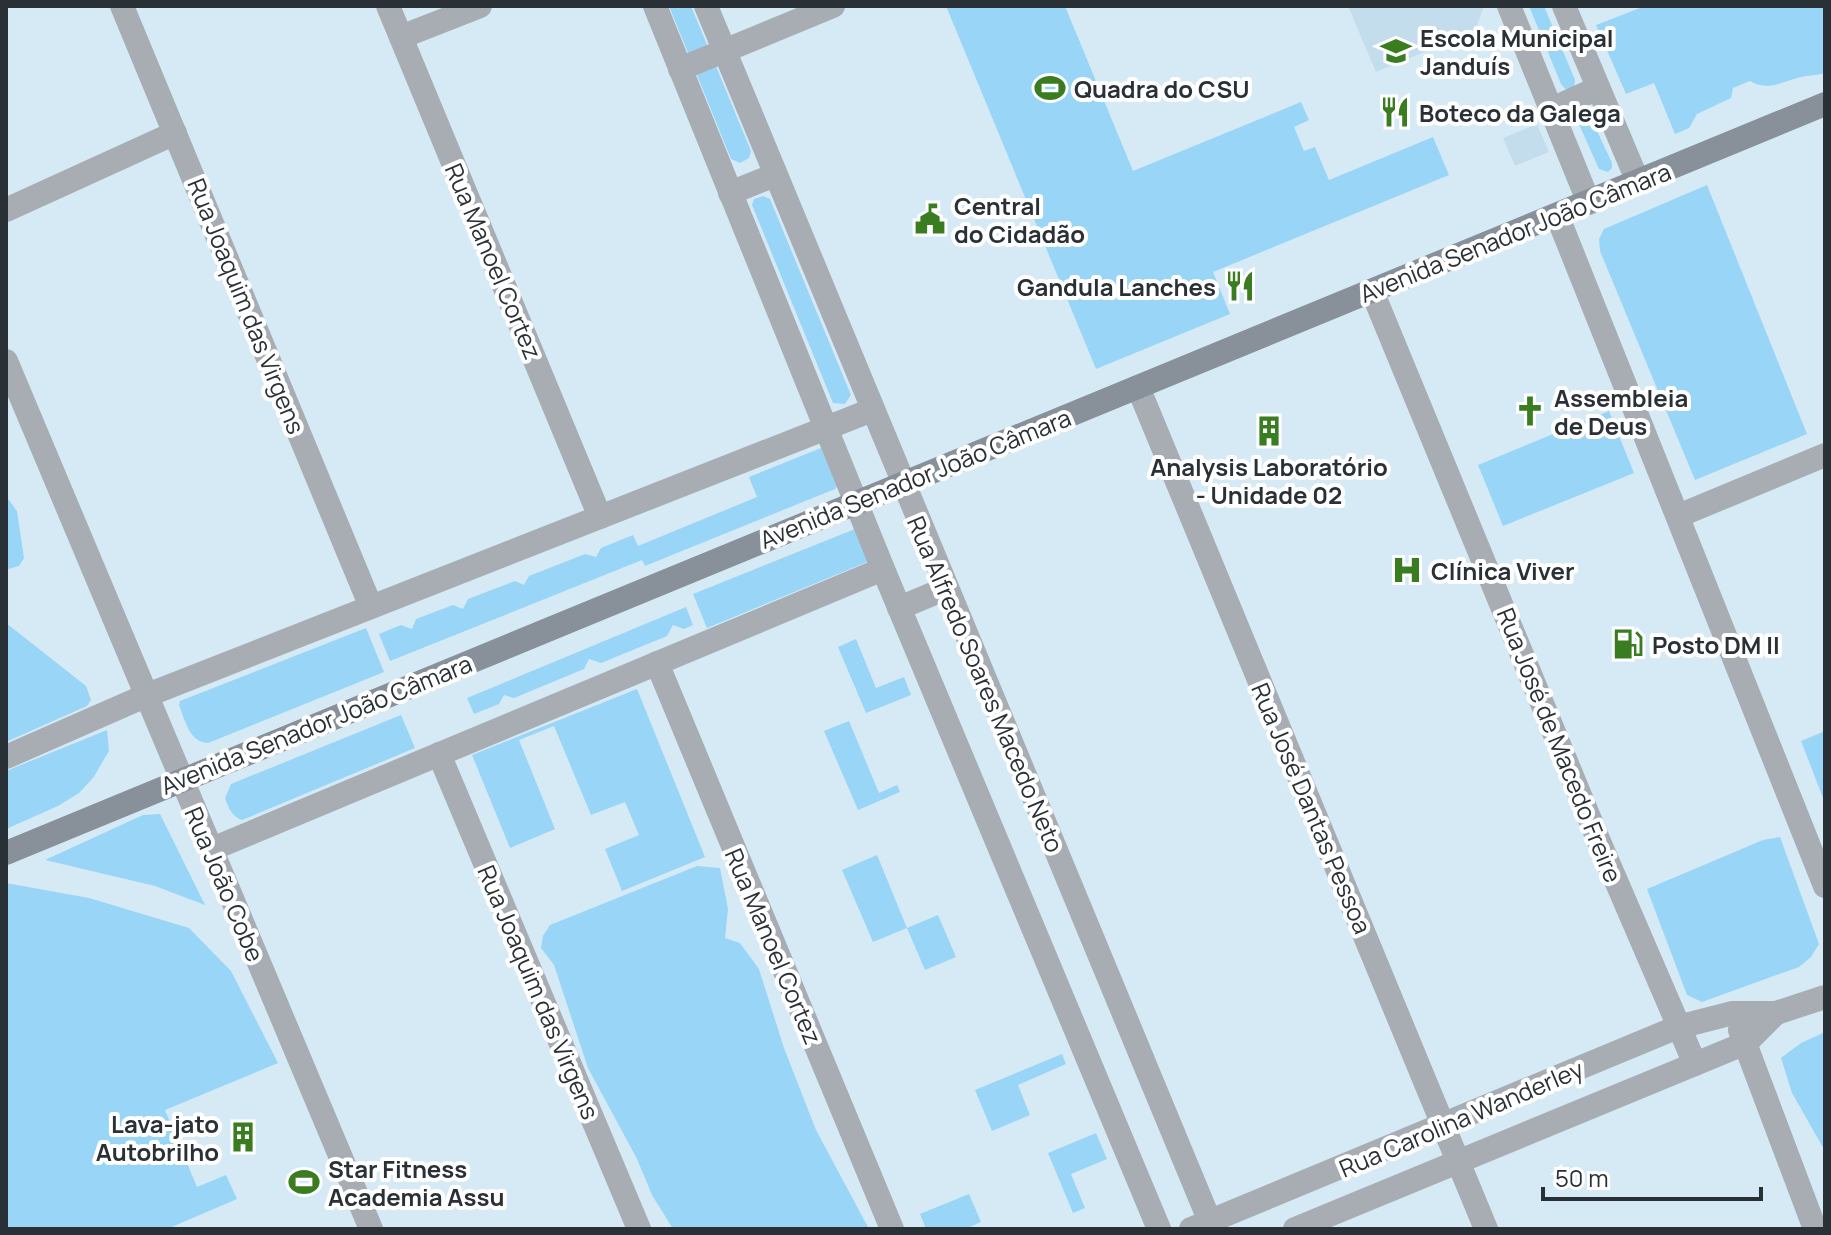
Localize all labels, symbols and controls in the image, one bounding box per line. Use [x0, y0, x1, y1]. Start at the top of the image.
place label: Escola Municipal Janduís [1420, 21, 1613, 82]
school or university icon: Escola Municipal Janduís [1379, 34, 1413, 68]
sports icon: Quadra do CSU [1033, 71, 1067, 105]
place label: Quadra do CSU [1074, 72, 1249, 105]
restaurant icon: Boteco da Galega [1378, 95, 1412, 129]
place label: Boteco da Galega [1419, 96, 1621, 129]
street label: Avenida Senador João Câmara [1354, 154, 1676, 310]
street label: Rua Manoel Cortez [438, 158, 550, 364]
street label: Rua Joaquim das Virgens [181, 173, 313, 439]
place label: Central do Cidadão [954, 189, 1085, 250]
public building icon: Central do Cidadão [913, 202, 947, 236]
restaurant icon: Gandula Lanches [1223, 269, 1257, 303]
place label: Gandula Lanches [1017, 270, 1216, 303]
place label: Assembleia de Deus [1554, 381, 1688, 442]
church icon: Assembleia de Deus [1513, 394, 1547, 428]
street label: Avenida Senador João Câmara [754, 400, 1076, 556]
building icon: Analysis Laboratório - Unidade 02 [1252, 414, 1286, 448]
place label: Analysis Laboratório - Unidade 02 [1150, 450, 1388, 511]
street label: Rua Alfredo Soares Macedo Neto [900, 511, 1072, 857]
hospital icon: Clínica Viver [1390, 553, 1424, 587]
place label: Clínica Viver [1431, 554, 1575, 587]
street label: Rua José de Macedo Freire [1490, 603, 1630, 887]
fuel station icon: Posto DM II [1611, 627, 1645, 661]
place label: Posto DM II [1652, 628, 1780, 661]
street label: Avenida Senador João Câmara [155, 646, 477, 802]
street label: Rua José Dantas Pessoa [1244, 678, 1380, 938]
street label: Rua João Cobe [178, 802, 272, 966]
street label: Rua Manoel Cortez [718, 843, 830, 1049]
street label: Rua Joaquim das Virgens [471, 860, 607, 1124]
street label: Rua Carolina Wanderley [1334, 1051, 1588, 1184]
place label: Lava-jato Autobrilho [96, 1107, 219, 1168]
building icon: Lava-jato Autobrilho [226, 1120, 260, 1154]
scale bar [1543, 1151, 1761, 1201]
place label: Star Fitness Academia Assu [328, 1152, 504, 1213]
text: 50 m [1555, 1161, 1609, 1194]
sports icon: Star Fitness Academia Assu [287, 1165, 321, 1199]

